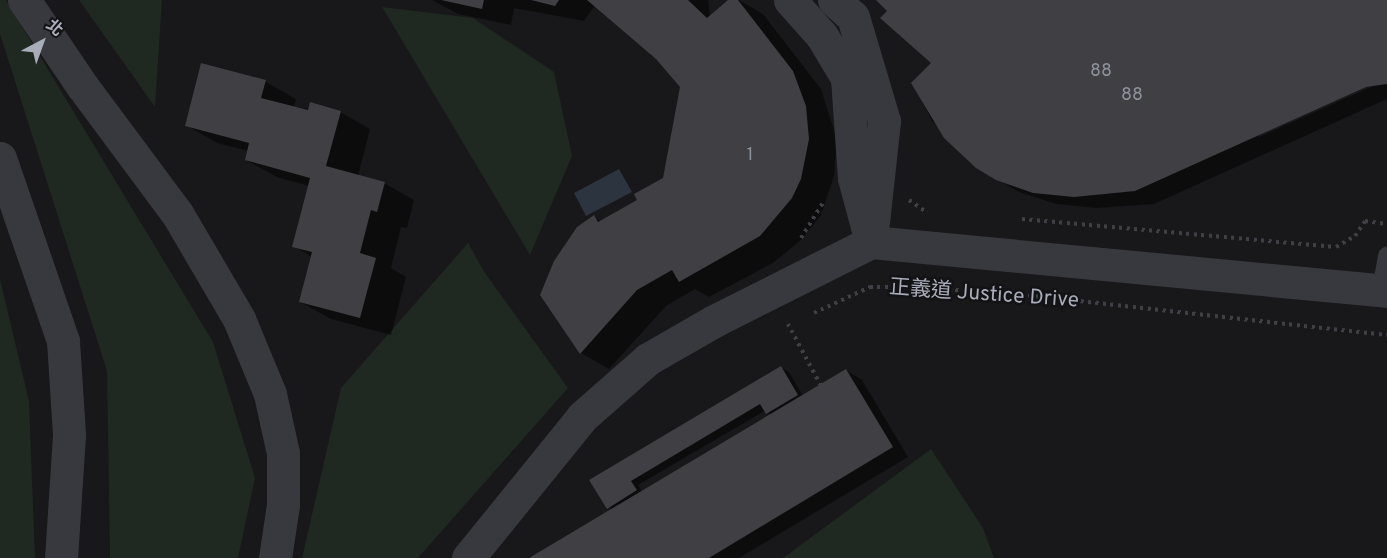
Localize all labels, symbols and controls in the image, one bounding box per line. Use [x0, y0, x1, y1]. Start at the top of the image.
north arrow [12, 12, 72, 72]
text: 北 [41, 16, 66, 41]
house number: 88 [1090, 61, 1112, 83]
house number: 88 [1121, 85, 1143, 107]
house number: 1 [747, 145, 753, 167]
street label: 正義道 Justice Drive [888, 276, 1080, 314]

